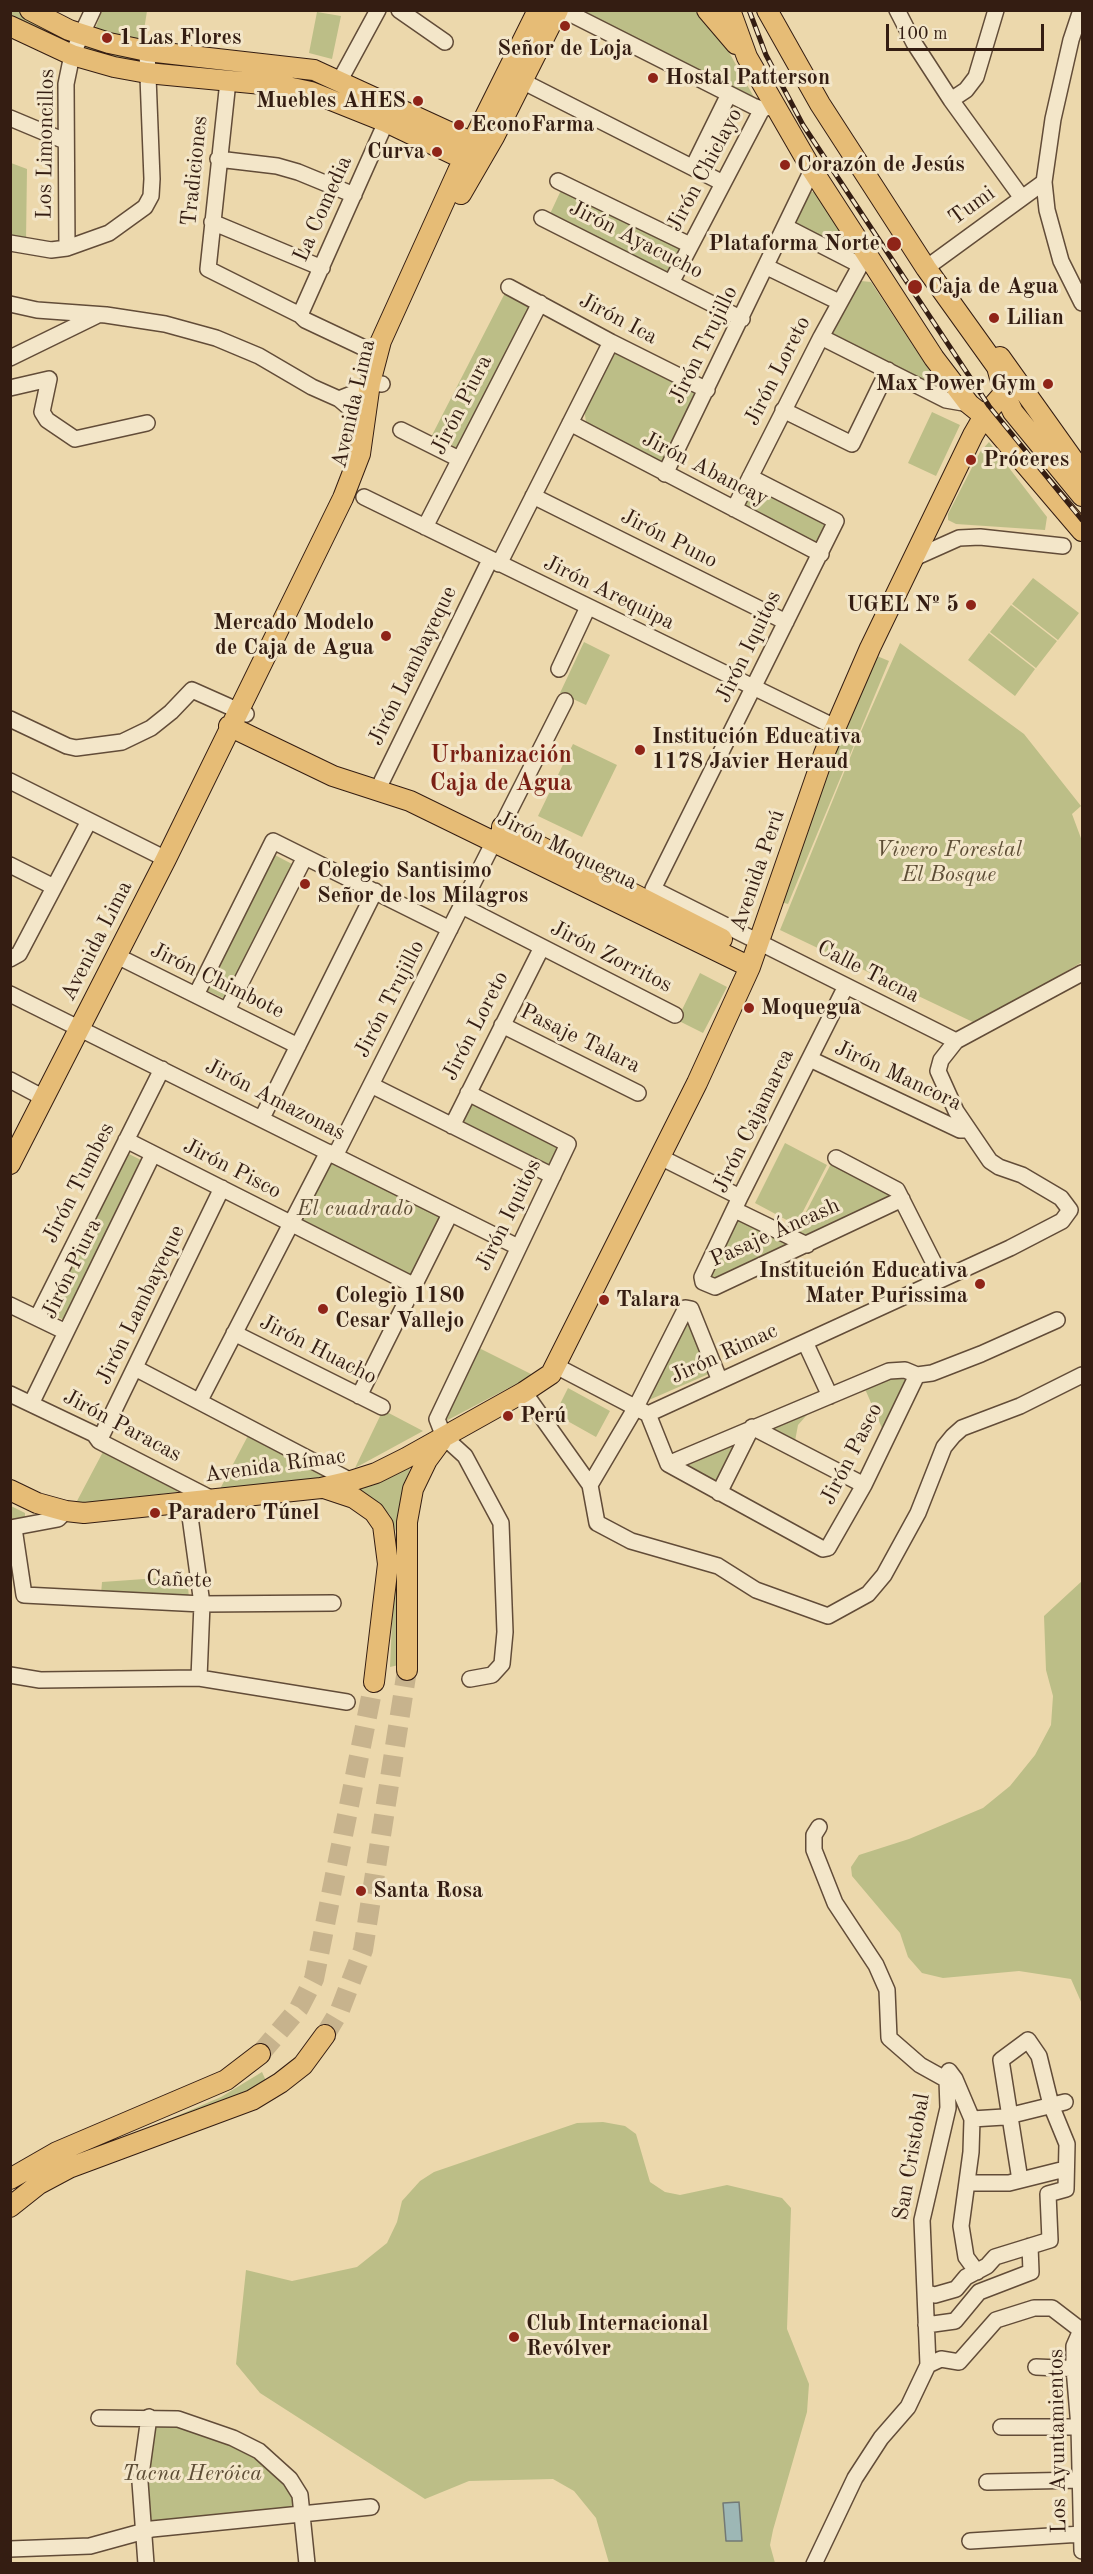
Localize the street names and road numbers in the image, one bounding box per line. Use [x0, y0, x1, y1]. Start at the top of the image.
street label: Los Limoncillos [31, 69, 61, 219]
street label: Jirón Chiclayo [661, 104, 749, 236]
street label: Tradiciones [176, 114, 214, 228]
street label: La Comedia [288, 152, 358, 266]
street label: Tumi [944, 180, 1000, 232]
street label: Jirón Ayacucho [564, 195, 708, 285]
street label: Jirón Trujillo [664, 282, 744, 408]
street label: Jirón Ica [574, 287, 662, 351]
street label: Jirón Loreto [739, 312, 817, 430]
street label: Avenida Lima [326, 337, 382, 471]
street label: Jirón Piura [426, 351, 498, 459]
street label: Jirón Abancay [637, 426, 773, 512]
street label: Jirón Puno [616, 503, 722, 575]
street label: Jirón Arequipa [539, 550, 679, 636]
street label: Jirón Lambayeque [363, 582, 463, 750]
street label: Jirón Iquitos [711, 587, 787, 707]
street label: Jirón Moquegua [493, 806, 641, 896]
street label: Avenida Perú [725, 807, 791, 935]
street label: Avenida Lima [55, 876, 139, 1006]
street label: Jirón Zorritos [546, 915, 676, 999]
street label: Calle Tacna [812, 935, 924, 1009]
street label: Jirón Trujillo [349, 936, 431, 1062]
street label: Jirón Chimbote [146, 937, 288, 1025]
street label: Jirón Loreto [437, 967, 515, 1085]
street label: Pasaje Talara [515, 998, 645, 1080]
street label: Jirón Mancora [830, 1035, 966, 1117]
street label: Jirón Cajamarca [708, 1045, 800, 1197]
street label: Jirón Amazonas [200, 1053, 350, 1147]
street label: Jirón Tumbes [37, 1118, 121, 1248]
street label: Jirón Pisco [178, 1133, 286, 1205]
street label: Jirón Iquitos [471, 1155, 547, 1275]
street label: Pasaje Áncash [706, 1193, 844, 1273]
street label: Jirón Piura [36, 1215, 108, 1323]
street label: Jirón Lambayeque [91, 1221, 191, 1389]
street label: Jirón Huacho [255, 1309, 381, 1391]
street label: Jirón Rimac [666, 1318, 782, 1390]
street label: Jirón Paracas [58, 1384, 186, 1468]
street label: Jirón Pasco [815, 1399, 889, 1509]
street label: Avenida Rímac [203, 1443, 347, 1489]
street label: Cañete [146, 1566, 212, 1594]
street label: San Cristobal [888, 2091, 936, 2223]
street label: Los Ayuntamientos [1043, 2348, 1073, 2534]

